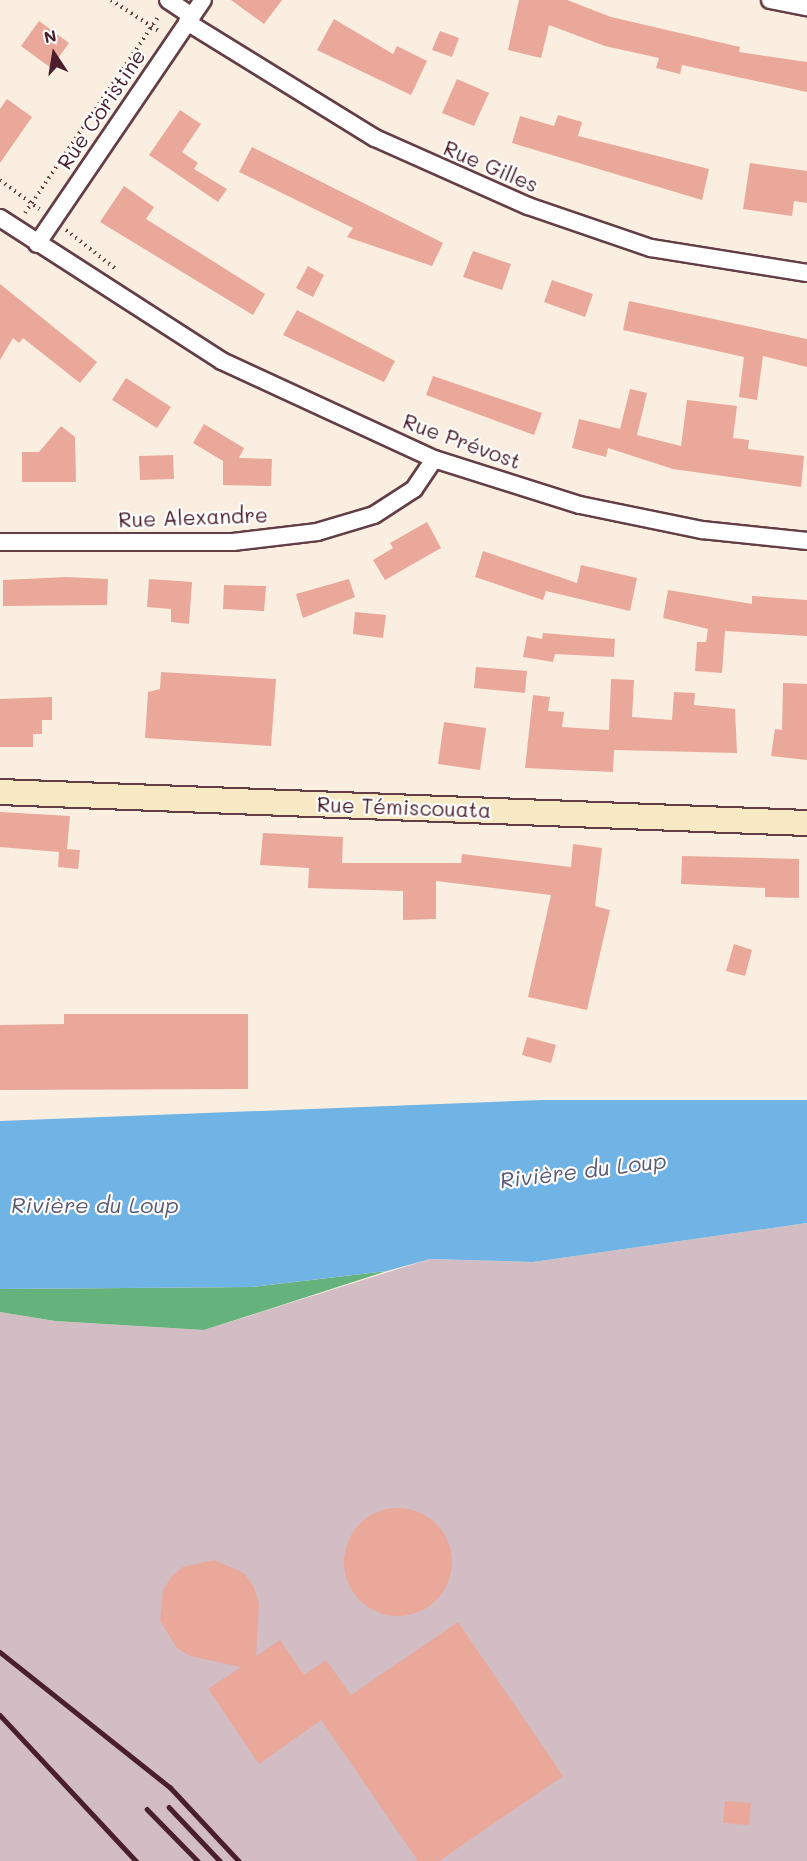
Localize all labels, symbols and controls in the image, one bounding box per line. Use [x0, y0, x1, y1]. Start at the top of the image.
north arrow [24, 24, 84, 84]
text: N [42, 24, 58, 47]
street label: Rue Coristine [52, 44, 150, 174]
street label: Rue Gilles [440, 135, 542, 197]
street label: Rue Prévost [400, 408, 524, 474]
street label: Rue Alexandre [118, 502, 268, 532]
street label: Rue Témiscouata [316, 791, 492, 823]
water label: Rivière du Loup [498, 1147, 668, 1193]
water label: Rivière du Loup [11, 1192, 179, 1218]

